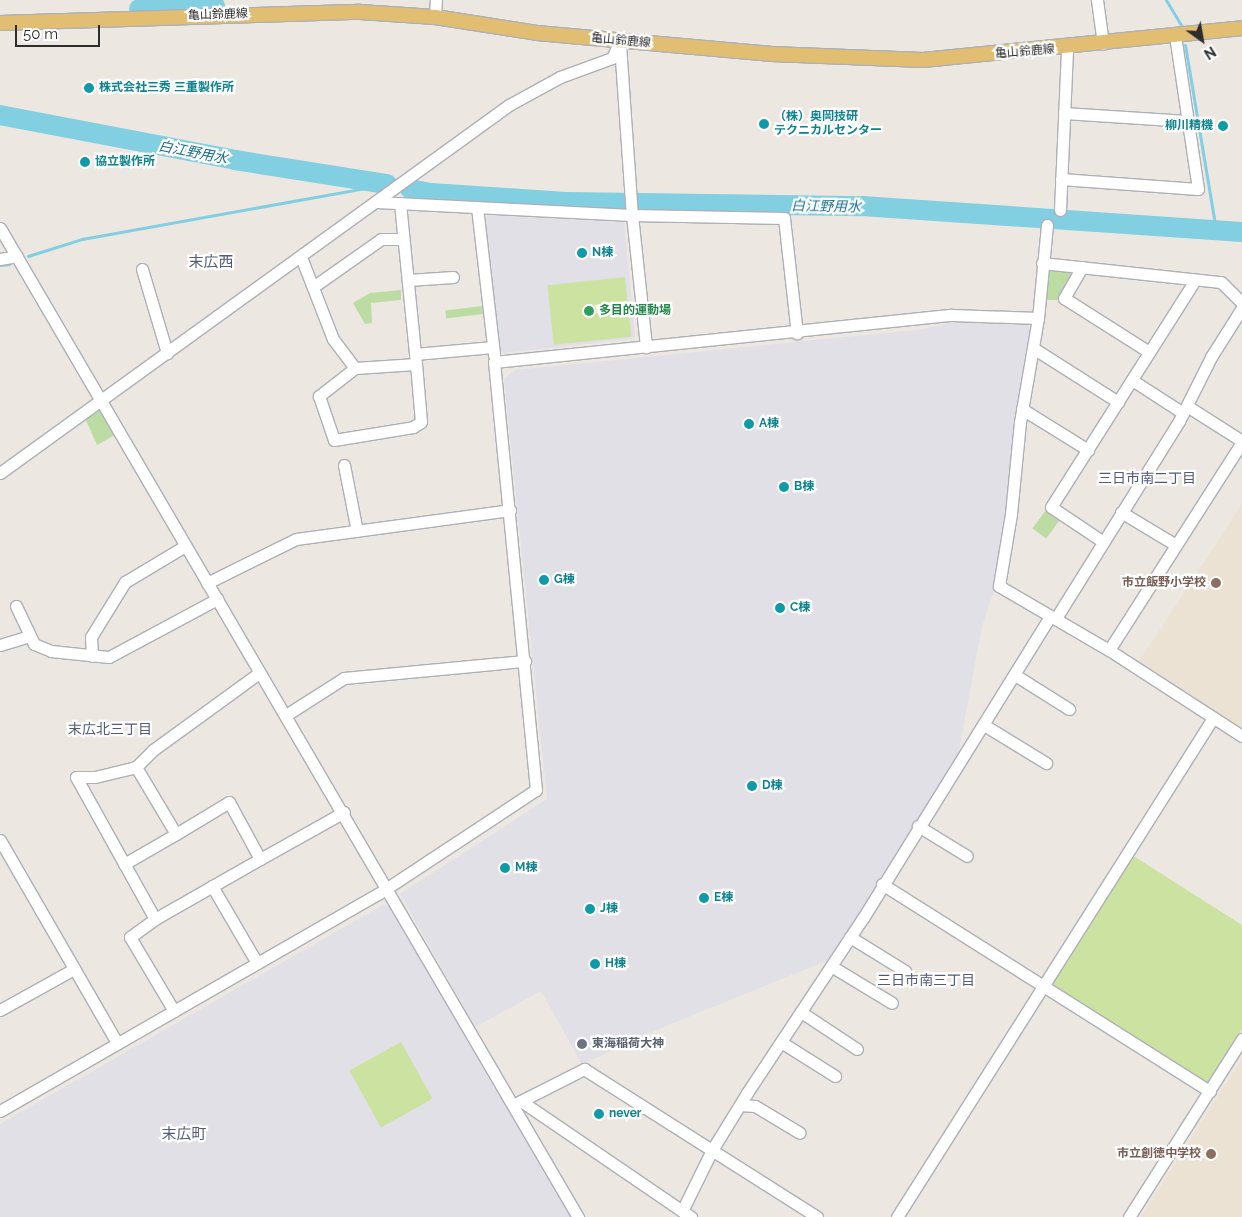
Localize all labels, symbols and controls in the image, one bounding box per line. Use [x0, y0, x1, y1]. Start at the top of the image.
street label: 亀山鈴鹿線 [188, 7, 248, 23]
scale bar [18, 15, 102, 47]
north arrow [1177, 15, 1227, 65]
text: 50 m [23, 25, 58, 43]
street label: 亀山鈴鹿線 [590, 31, 652, 51]
street label: 亀山鈴鹿線 [994, 42, 1056, 62]
text: N [1201, 43, 1219, 62]
place label: 株式会社三秀 三重製作所 [99, 81, 234, 95]
marker: 株式会社三秀 三重製作所 [83, 82, 95, 94]
place label: （株）奥岡技研 テクニカルセンター [774, 110, 882, 138]
marker: （株）奥岡技研 テクニカルセンター [758, 118, 770, 130]
place label: 柳川精機 [1165, 119, 1213, 133]
marker: 柳川精機 [1217, 120, 1229, 132]
water label: 白江野用水 [157, 137, 229, 167]
place label: 協立製作所 [95, 155, 155, 169]
marker: 協立製作所 [79, 156, 91, 168]
water label: 白江野用水 [791, 197, 861, 215]
place label: N棟 [592, 246, 613, 260]
marker: N棟 [576, 247, 588, 259]
district label: 末広西 [189, 254, 233, 272]
place label: 多目的運動場 [599, 304, 671, 318]
marker: 多目的運動場 [583, 305, 595, 317]
place label: A棟 [759, 417, 779, 431]
marker: A棟 [743, 418, 755, 430]
district label: 三日市南二丁目 [1098, 470, 1196, 486]
place label: B棟 [794, 480, 814, 494]
marker: B棟 [778, 481, 790, 493]
place label: G棟 [554, 573, 575, 587]
marker: G棟 [538, 574, 550, 586]
place label: 市立飯野小学校 [1122, 576, 1206, 590]
marker: 市立飯野小学校 [1210, 577, 1222, 589]
place label: C棟 [790, 601, 810, 615]
marker: C棟 [774, 602, 786, 614]
district label: 末広北三丁目 [68, 721, 152, 737]
place label: D棟 [762, 779, 783, 793]
marker: D棟 [746, 780, 758, 792]
place label: M棟 [515, 861, 537, 875]
marker: M棟 [499, 862, 511, 874]
place label: E棟 [714, 891, 733, 905]
marker: E棟 [698, 892, 710, 904]
place label: J棟 [600, 902, 618, 916]
marker: J棟 [584, 903, 596, 915]
place label: H棟 [605, 957, 626, 971]
marker: H棟 [589, 958, 601, 970]
district label: 三日市南三丁目 [877, 972, 975, 988]
place label: 東海稲荷大神 [592, 1037, 664, 1051]
marker: 東海稲荷大神 [576, 1038, 588, 1050]
place label: never [609, 1107, 641, 1121]
marker: never [593, 1108, 605, 1120]
district label: 末広町 [162, 1126, 206, 1144]
place label: 市立創徳中学校 [1117, 1147, 1201, 1161]
marker: 市立創徳中学校 [1205, 1148, 1217, 1160]

